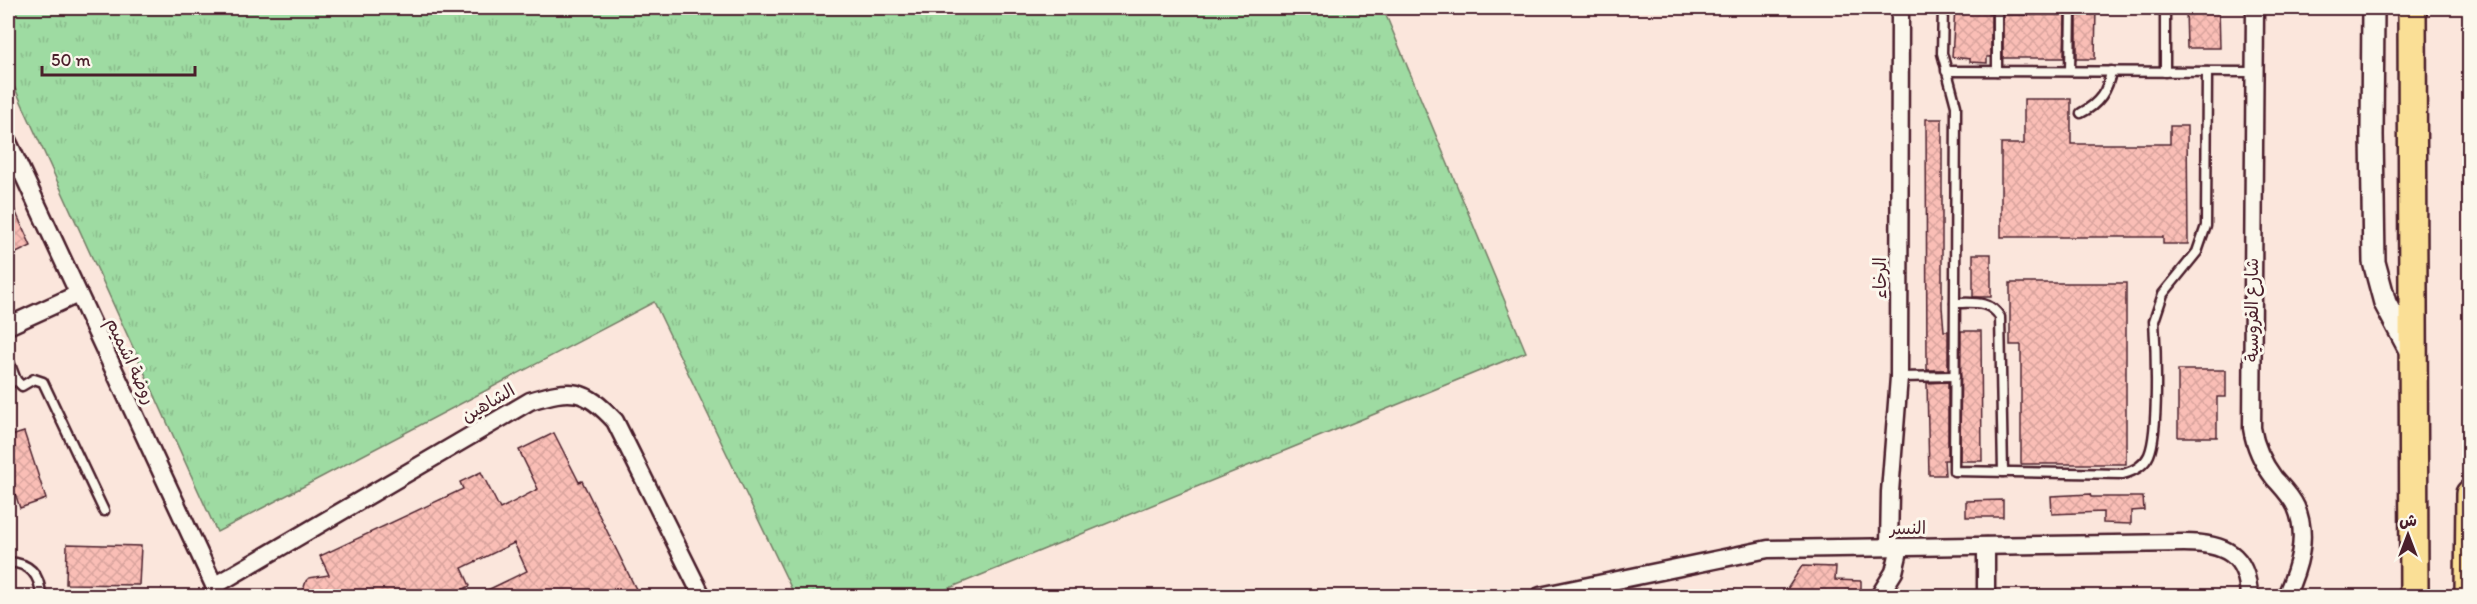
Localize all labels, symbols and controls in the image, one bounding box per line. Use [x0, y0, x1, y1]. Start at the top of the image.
scale bar [42, 39, 195, 77]
text: 50 m [51, 49, 91, 71]
street label: الرخاء [1869, 257, 1891, 299]
street label: شارع الفروسية [2241, 258, 2264, 362]
street label: روضة اشميم [99, 314, 161, 409]
street label: الشاهين [457, 379, 519, 427]
north arrow [2378, 505, 2438, 565]
text: ش [2399, 511, 2417, 530]
street label: النسر [1888, 517, 1926, 539]

